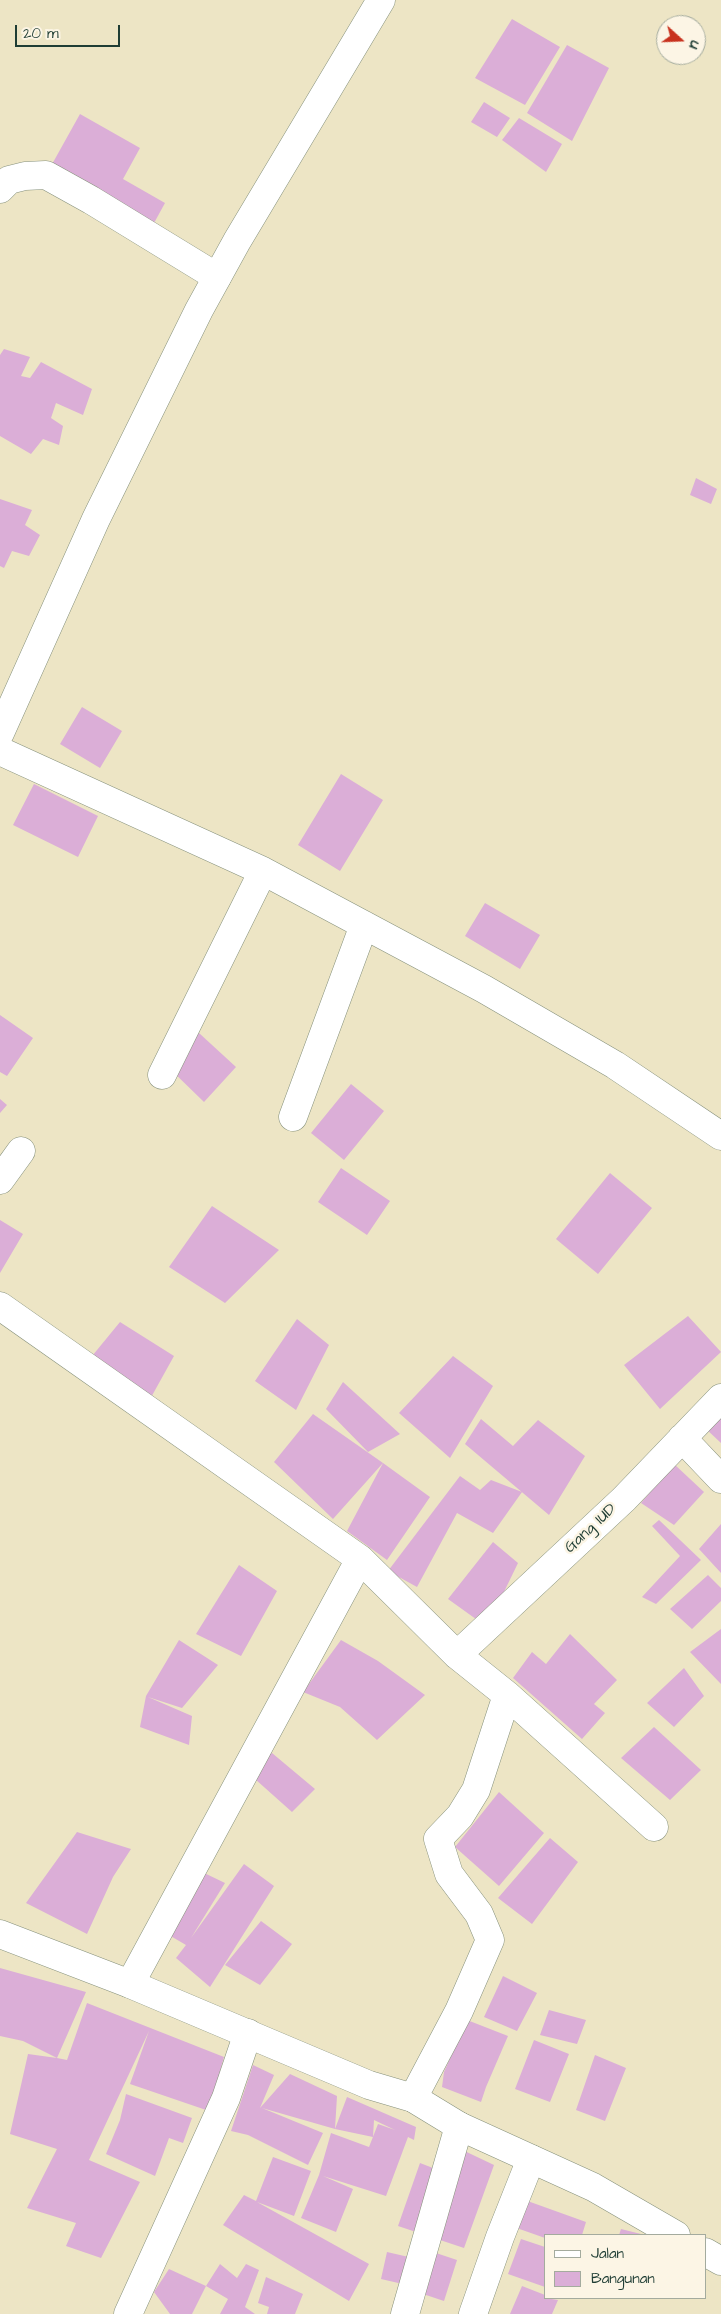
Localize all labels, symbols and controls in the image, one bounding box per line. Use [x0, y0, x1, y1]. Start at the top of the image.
scale bar [18, 15, 122, 47]
north arrow [656, 15, 706, 65]
text: 20 m [23, 23, 59, 44]
text: U [683, 38, 705, 52]
street label: Gang IUD [561, 1500, 621, 1558]
legend [544, 2234, 706, 2299]
text: Jalan [591, 2243, 624, 2264]
text: Bangunan [591, 2268, 655, 2289]

